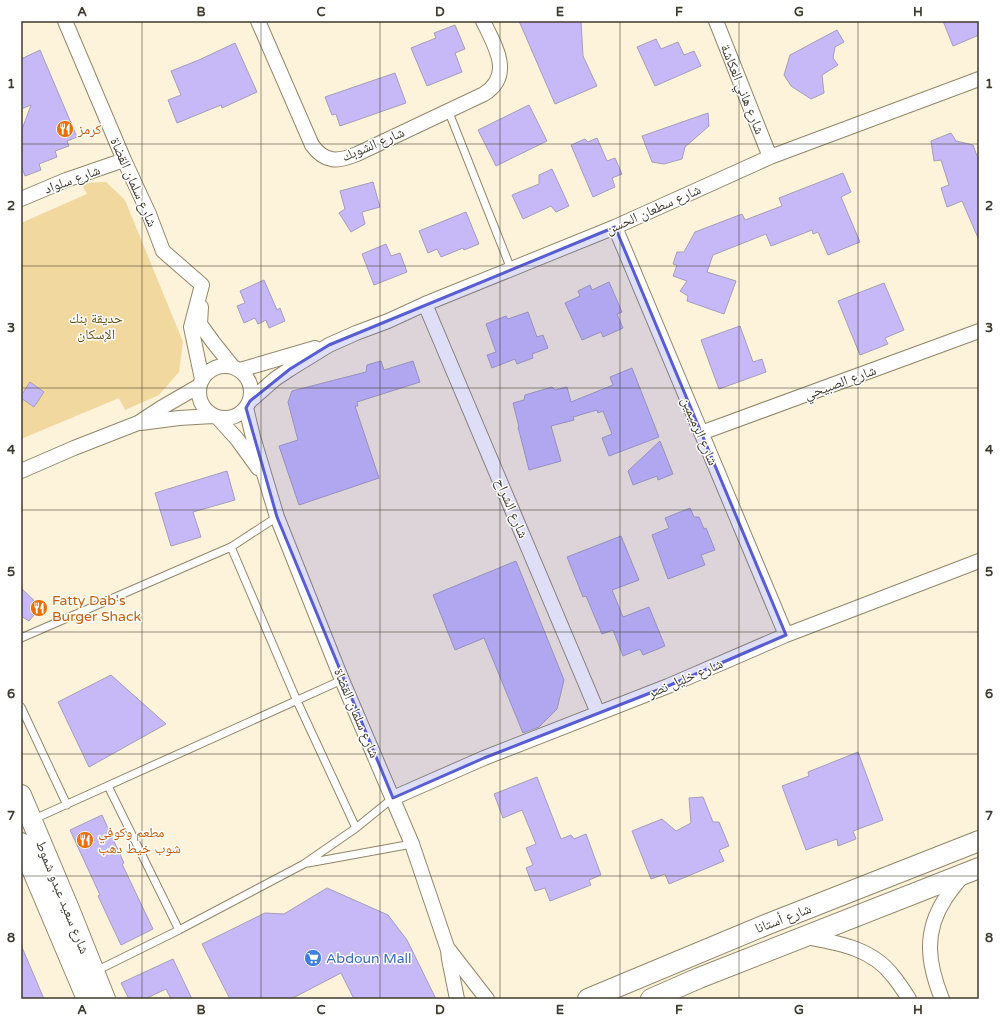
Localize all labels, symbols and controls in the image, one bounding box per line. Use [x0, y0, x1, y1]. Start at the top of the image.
text: A [77, 4, 87, 20]
text: B [196, 4, 206, 20]
text: C [316, 4, 326, 20]
text: D [435, 4, 445, 20]
text: E [556, 4, 564, 20]
text: F [675, 4, 683, 20]
text: G [794, 4, 804, 20]
text: H [913, 4, 923, 20]
street label: شارع هاني العكاشة [714, 42, 768, 138]
text: 1 [7, 76, 15, 92]
text: 1 [985, 76, 993, 92]
restaurant icon: كرمز [55, 119, 75, 139]
place label: كرمز [77, 121, 102, 138]
street label: شارع الشوبك [339, 124, 408, 166]
street label: شارع سلمان القضاة [105, 135, 161, 230]
street label: شارع سلواد [42, 161, 103, 198]
street label: شارع سطعان الحسن [603, 181, 704, 239]
text: 2 [7, 198, 15, 214]
text: 2 [985, 198, 993, 214]
park label: حديقة بنك الإسكان [69, 310, 123, 343]
text: 3 [7, 320, 15, 336]
text: 3 [985, 320, 993, 336]
street label: شارع الصبيحي [802, 362, 879, 406]
street label: شارع الرميمين [677, 394, 722, 468]
text: 4 [7, 442, 16, 458]
text: 4 [985, 442, 994, 458]
street label: شارع الشراح [490, 476, 532, 541]
text: 5 [7, 564, 15, 580]
text: 5 [985, 564, 993, 580]
place label: Fatty Dab's Burger Shack [52, 592, 141, 625]
restaurant icon: Fatty Dab's Burger Shack [29, 598, 49, 618]
street label: شارع خليل نصر [644, 655, 726, 703]
street label: شارع سلمان القضاة [329, 666, 383, 761]
text: 6 [7, 686, 15, 702]
text: 6 [985, 686, 993, 702]
text: 7 [7, 808, 15, 824]
text: 7 [985, 808, 993, 824]
place label: مطعم وكوفي شوب خيط دهب [98, 824, 181, 857]
restaurant icon: مطعم وكوفي شوب خيط دهب [75, 830, 95, 850]
street label: شارع سعيد عبدو شموط [31, 838, 93, 957]
street label: شارع أستانا [753, 900, 814, 938]
text: 8 [7, 930, 15, 946]
text: 8 [985, 930, 993, 946]
supermarket icon: Abdoun Mall [303, 948, 323, 968]
place label: Abdoun Mall [326, 950, 412, 967]
text: A [77, 1002, 87, 1018]
text: B [196, 1002, 206, 1018]
text: C [316, 1002, 326, 1018]
text: D [435, 1002, 445, 1018]
text: E [556, 1002, 564, 1018]
text: F [675, 1002, 683, 1018]
text: G [794, 1002, 804, 1018]
text: H [913, 1002, 923, 1018]

